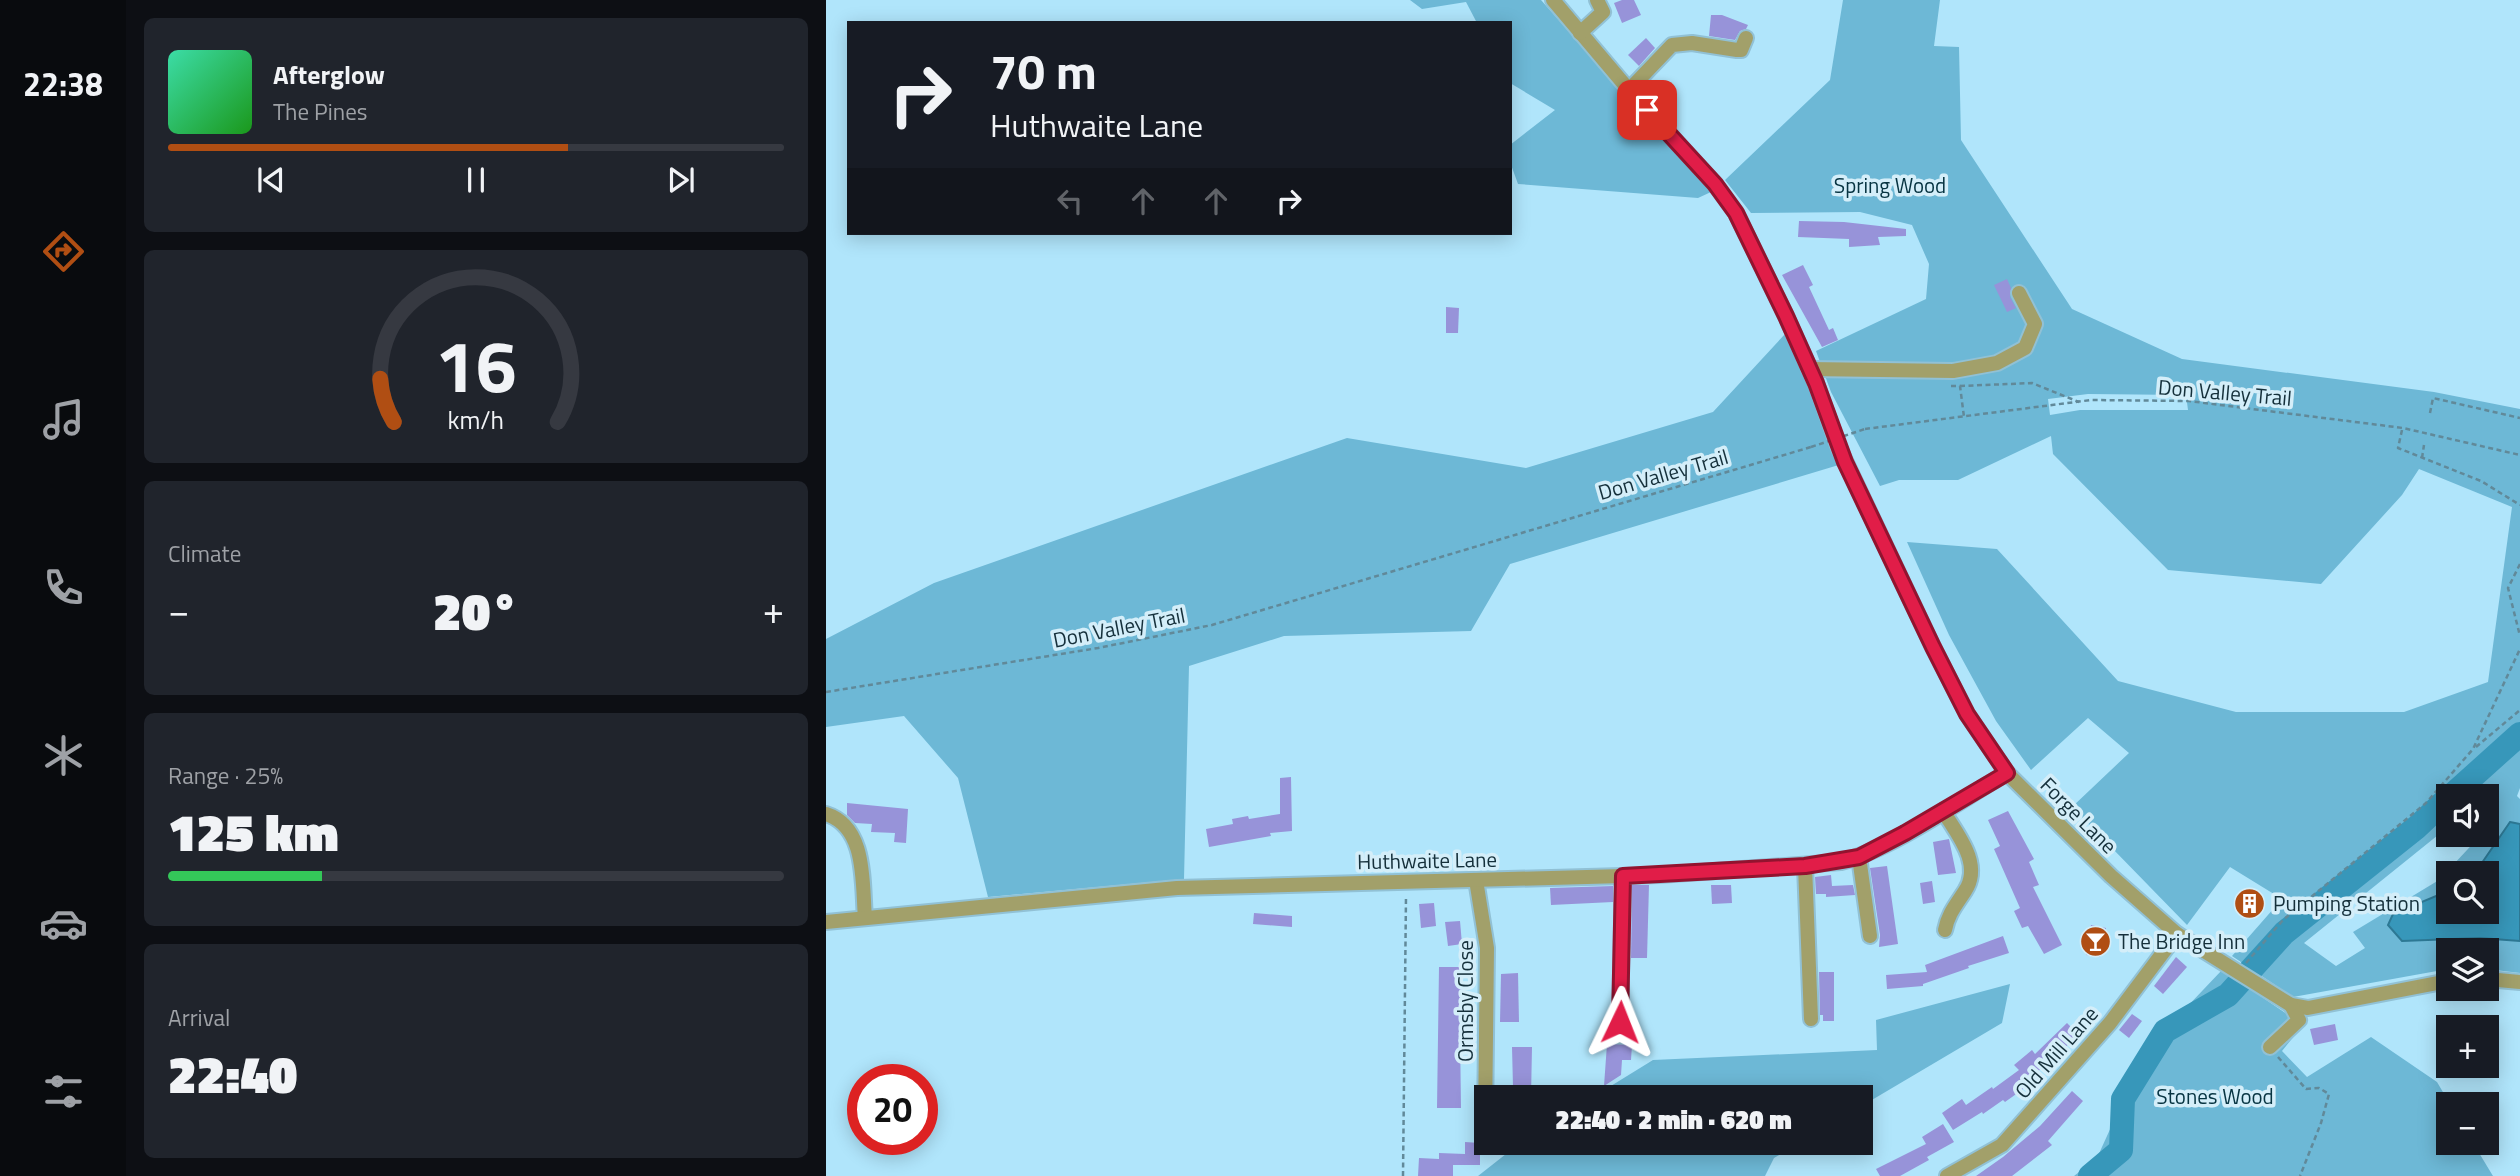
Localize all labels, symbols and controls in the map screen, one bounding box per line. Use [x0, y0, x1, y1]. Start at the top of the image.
text: 70 m [990, 33, 1097, 108]
icon: right [875, 49, 966, 140]
text: Afterglow [273, 55, 385, 94]
text: 22:38 [23, 60, 103, 108]
pin [1617, 80, 1677, 140]
icon: arrive [1628, 91, 1666, 129]
text: The Pines [273, 94, 367, 129]
text: Huthwaite Lane [990, 101, 1203, 149]
icon: previous [252, 161, 290, 199]
icon: pause [457, 161, 495, 199]
icon: next [662, 161, 700, 199]
park label: Spring Wood [1834, 169, 1946, 201]
icon: left [1051, 182, 1089, 220]
icon: ahead [1124, 182, 1162, 220]
icon: ahead [1197, 182, 1235, 220]
icon: right [1270, 182, 1308, 220]
icon: directions [39, 227, 88, 276]
text: 16 [435, 311, 517, 421]
street label: Don Valley Trail [2157, 370, 2293, 414]
icon: music [39, 395, 88, 444]
text: km/h [448, 401, 504, 439]
street label: Don Valley Trail [1594, 440, 1732, 508]
text: Climate [168, 536, 241, 571]
icon: phone [39, 563, 88, 612]
text: 20° [433, 571, 519, 650]
text: − [168, 581, 189, 639]
text: + [763, 581, 784, 639]
street label: Don Valley Trail [1050, 599, 1188, 655]
icon: climate [39, 731, 88, 780]
text: Range · 25% [168, 758, 283, 793]
street label: Forge Lane [2033, 769, 2125, 861]
map controls [2436, 784, 2499, 1155]
button: sound [2436, 784, 2499, 847]
text: 125 km [168, 792, 339, 871]
street label: Huthwaite Lane [1357, 843, 1497, 877]
button: search [2436, 861, 2499, 924]
building icon: Pumping Station [2233, 886, 2267, 920]
place label: Pumping Station [2273, 887, 2420, 919]
icon: car [39, 899, 88, 948]
bar icon: The Bridge Inn [2078, 924, 2112, 958]
place label: The Bridge Inn [2118, 925, 2245, 957]
button: layers [2436, 938, 2499, 1001]
street label: Ormsby Close [1449, 940, 1481, 1062]
position arrow [1583, 985, 1657, 1059]
street label: Old Mill Lane [2007, 999, 2105, 1105]
text: Arrival [168, 1000, 230, 1035]
button: + [2436, 1015, 2499, 1078]
text: 22:40 [168, 1034, 297, 1113]
speed limit sign: 20 [847, 1064, 938, 1155]
icon: filters [39, 1067, 88, 1116]
park label: Stones Wood [2156, 1080, 2274, 1112]
button: − [2436, 1092, 2499, 1155]
text: 22:40 · 2 min · 620 m [1555, 1100, 1792, 1139]

